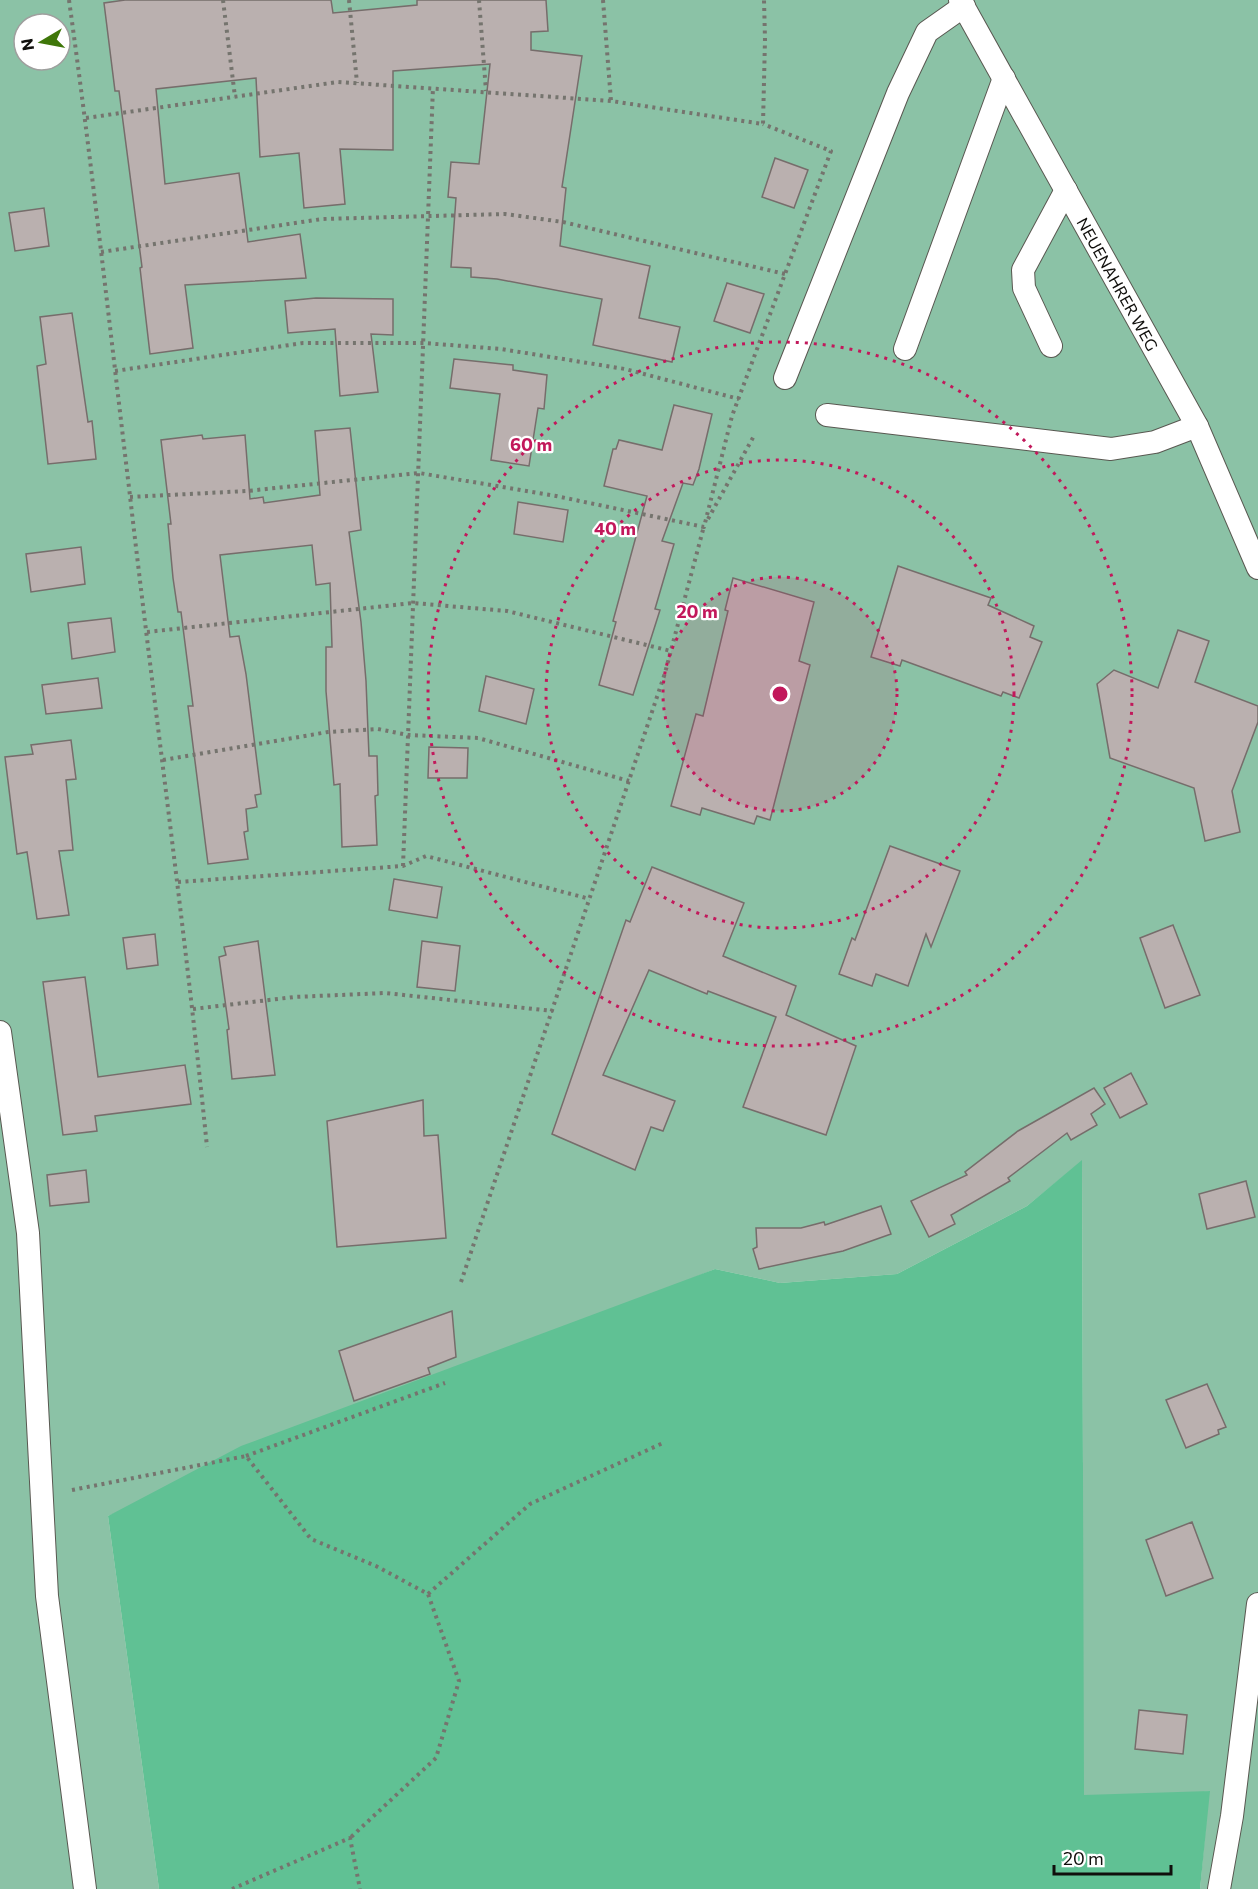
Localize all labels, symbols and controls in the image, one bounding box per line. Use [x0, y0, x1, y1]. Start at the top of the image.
north arrow [12, 12, 72, 72]
text: N [16, 37, 37, 52]
street label: NEUENAHRER WEG [1073, 214, 1163, 354]
text: 60 m [510, 433, 552, 455]
text: 40 m [594, 517, 636, 539]
text: 20 m [676, 600, 718, 622]
centre of rings [770, 684, 790, 704]
scale bar [1054, 1838, 1171, 1876]
text: 20 m [1063, 1847, 1104, 1869]

